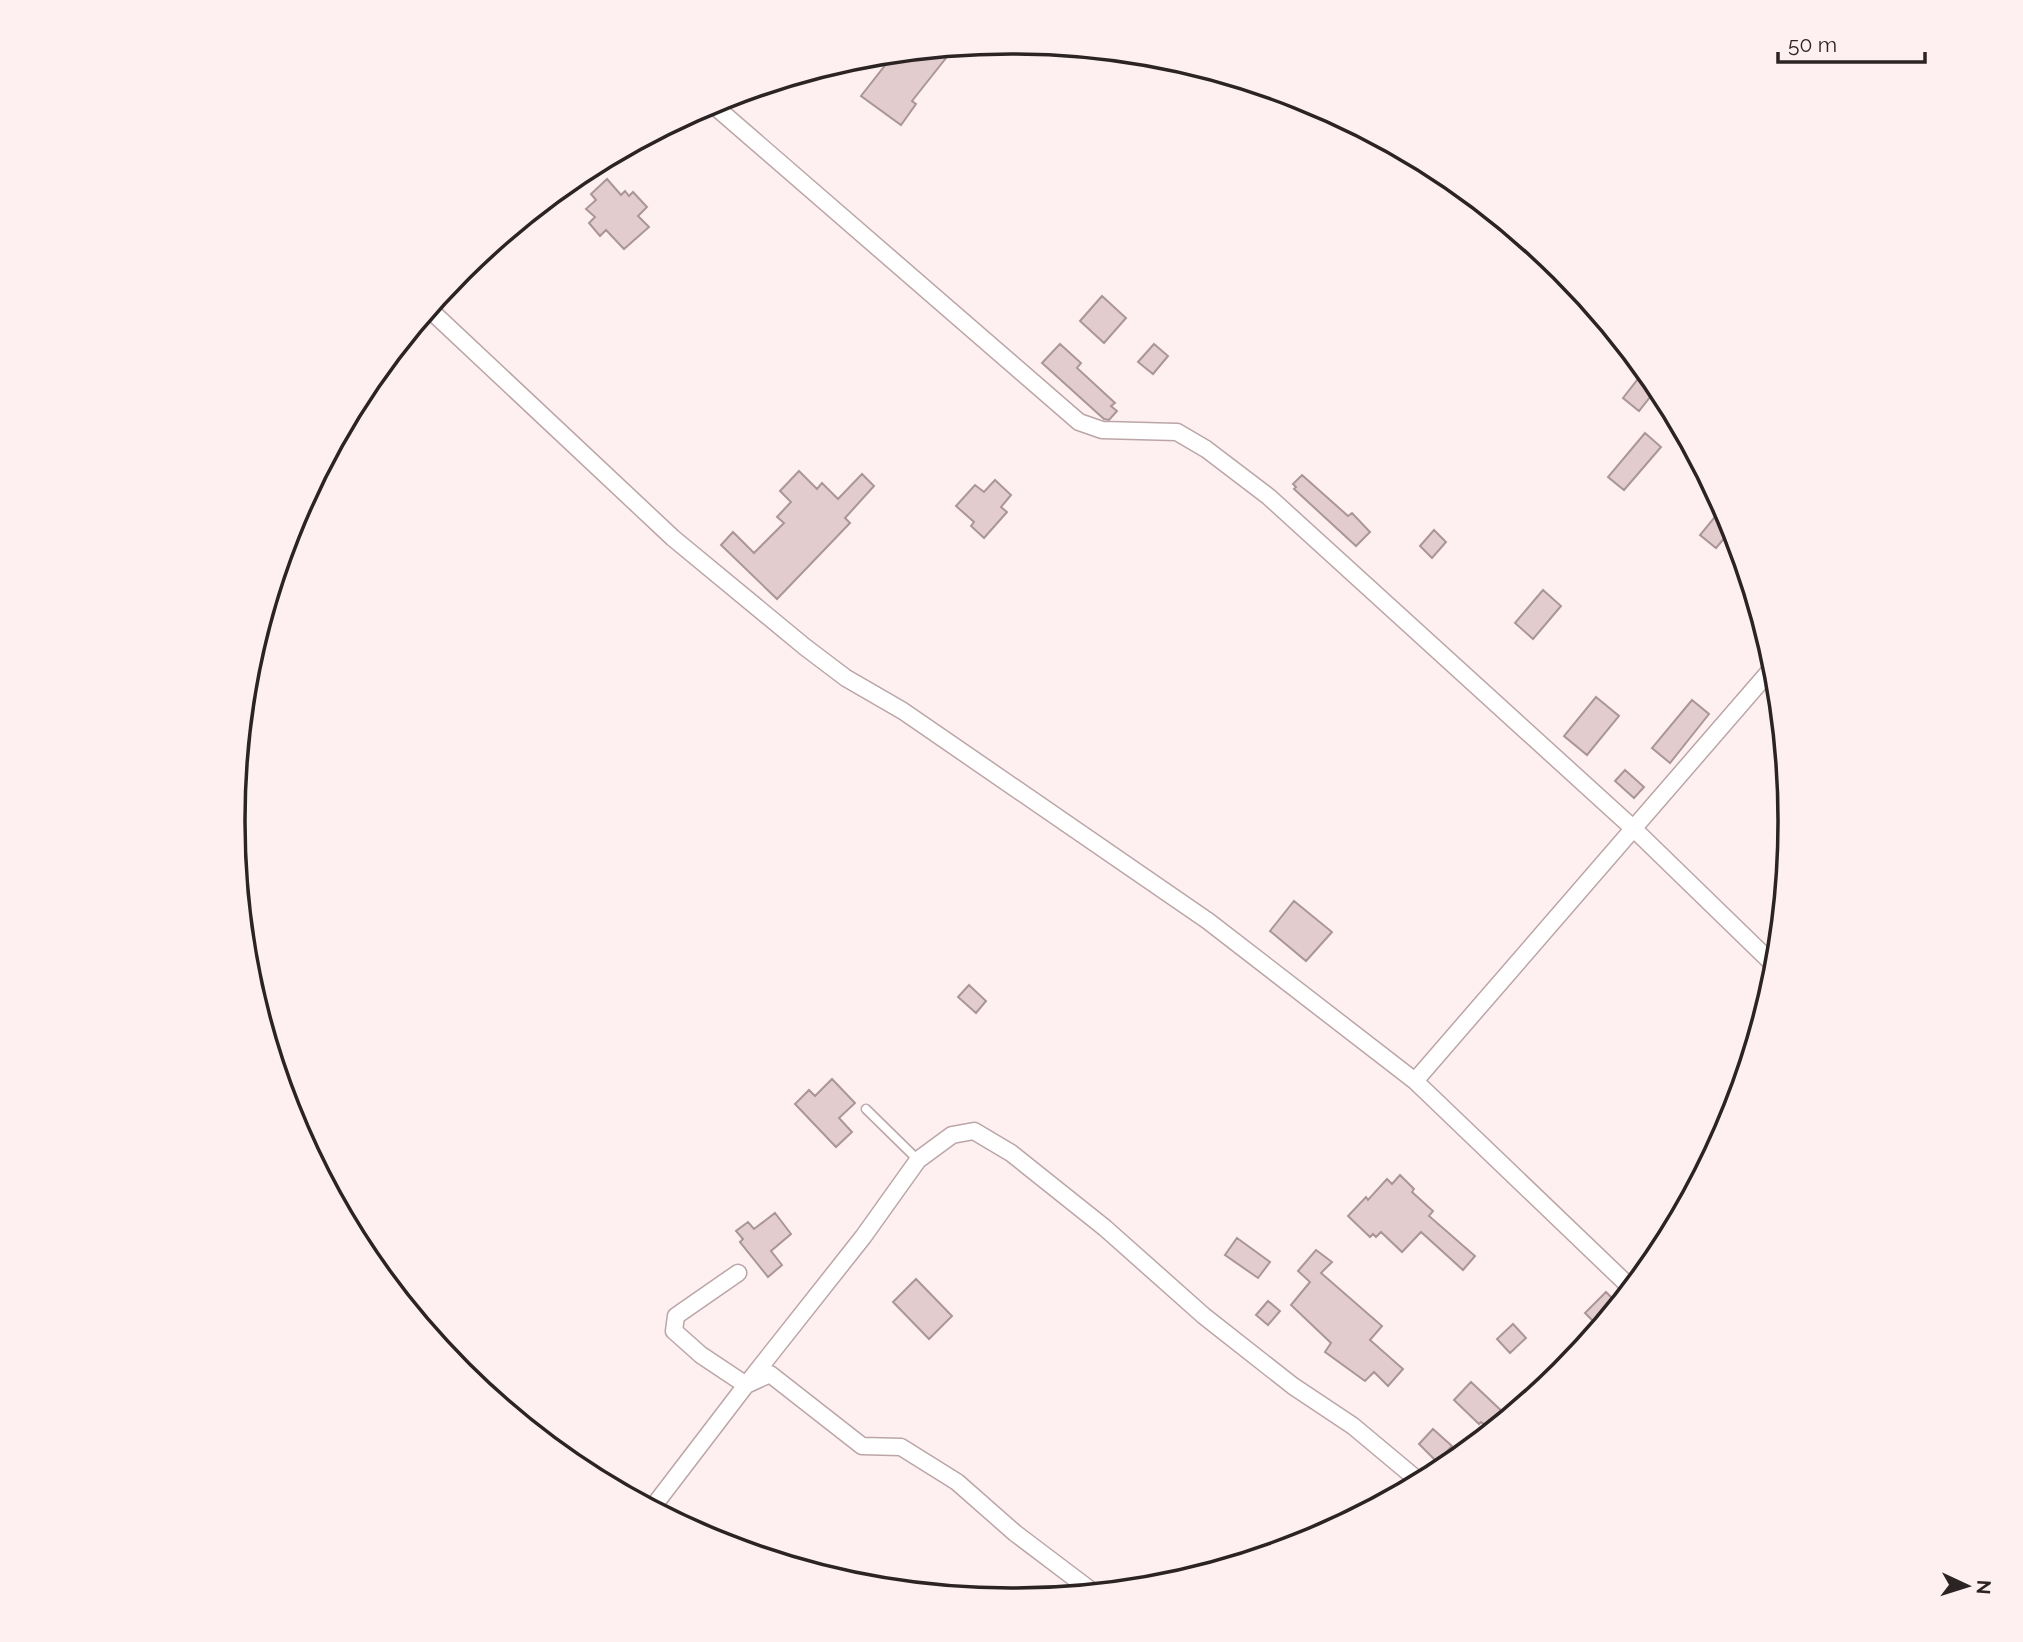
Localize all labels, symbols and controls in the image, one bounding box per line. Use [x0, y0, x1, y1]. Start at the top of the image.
scale bar [1778, 21, 1925, 65]
text: 50 m [1788, 32, 1837, 57]
north arrow [1932, 1551, 2002, 1621]
text: N [1972, 1579, 1995, 1595]

